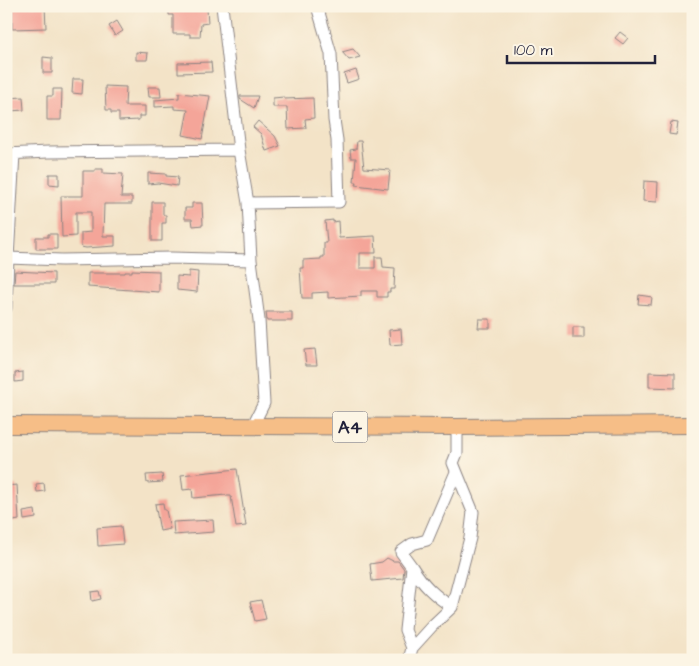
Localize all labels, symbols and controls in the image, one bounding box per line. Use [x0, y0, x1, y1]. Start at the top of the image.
scale bar [507, 32, 654, 64]
text: 100 m [514, 40, 553, 61]
road number: A4 [332, 412, 368, 442]

